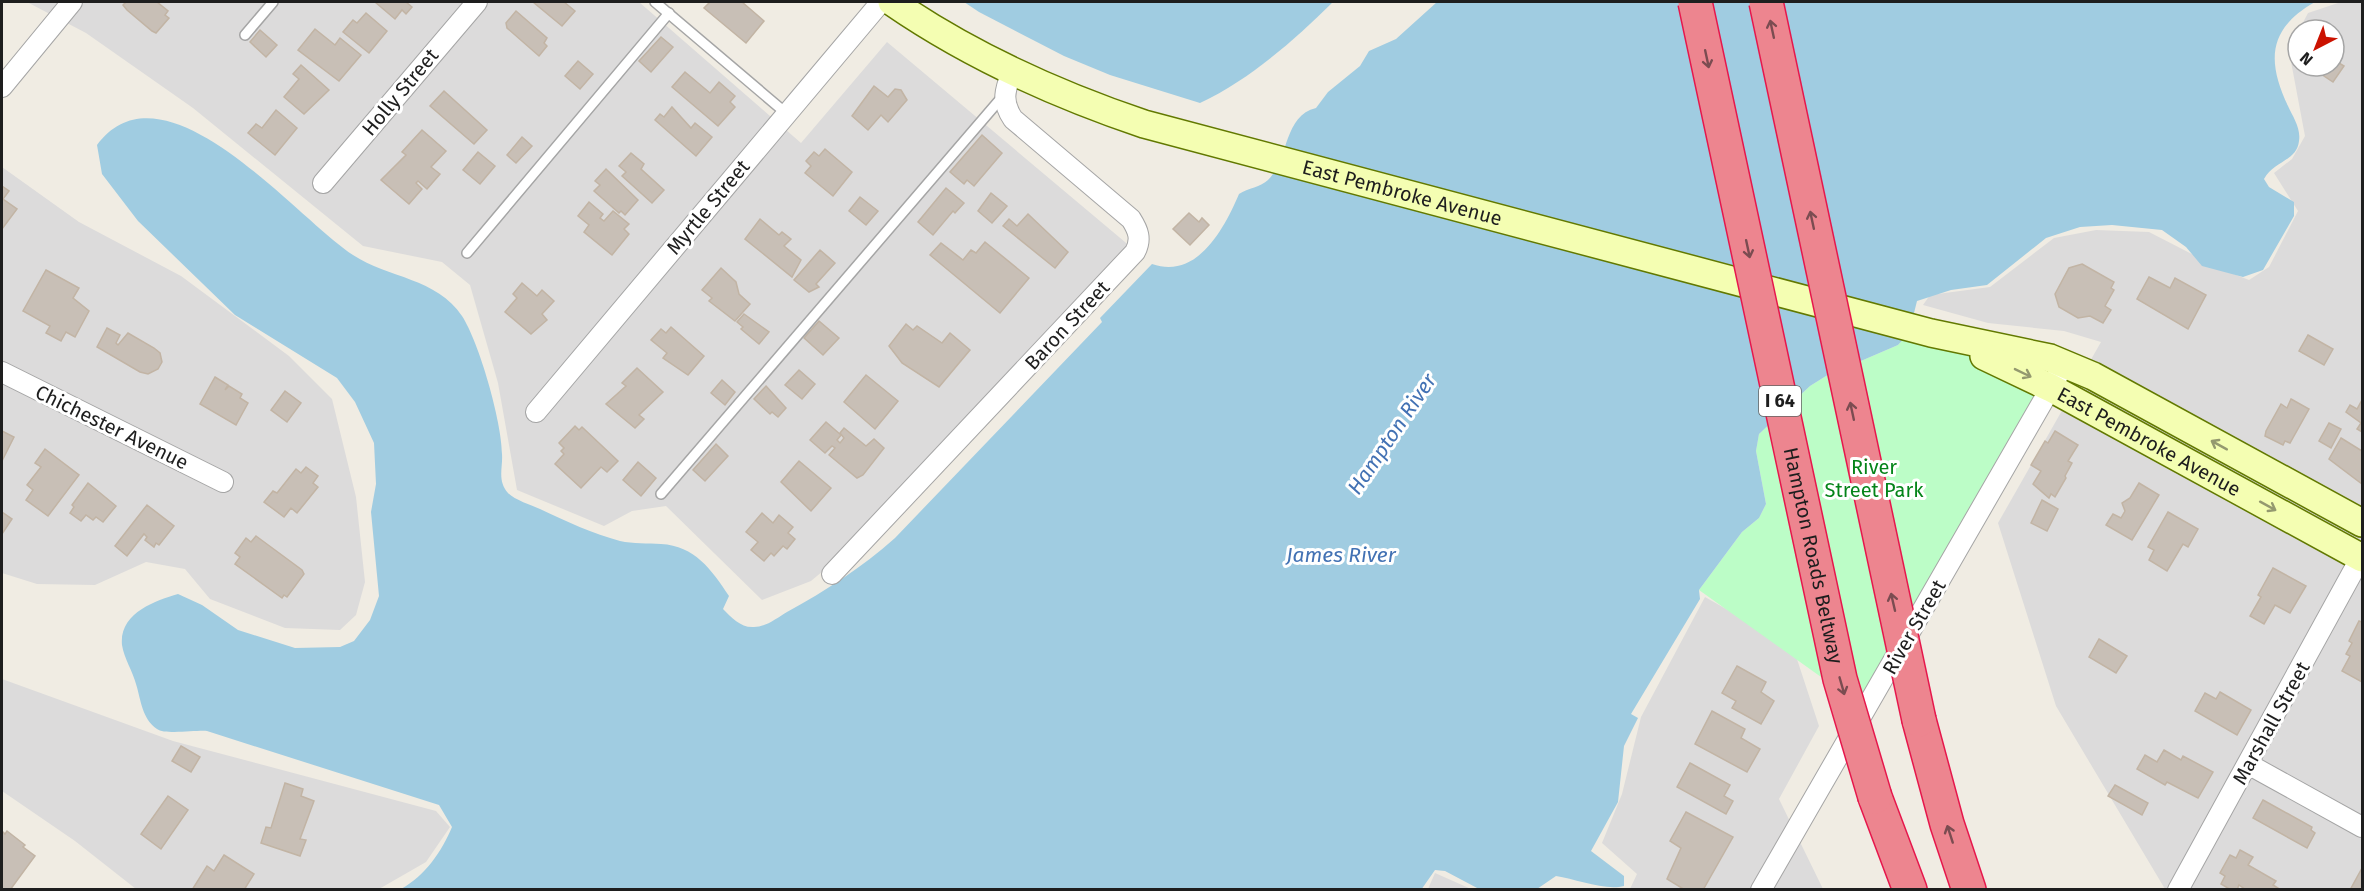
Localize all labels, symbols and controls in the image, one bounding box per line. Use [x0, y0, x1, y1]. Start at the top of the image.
north arrow [2286, 18, 2346, 78]
one-way arrow [1766, 20, 1777, 39]
street label: Holly Street [357, 43, 444, 140]
text: N [2296, 48, 2317, 69]
one-way arrow [1702, 49, 1714, 68]
street label: Myrtle Street [661, 154, 755, 259]
street label: East Pembroke Avenue [1300, 155, 1505, 231]
one-way arrow [1806, 211, 1817, 230]
one-way arrow [1743, 239, 1754, 259]
street label: Baron Street [1020, 275, 1115, 375]
water label: Hampton River [1342, 368, 1443, 499]
one-way arrow [2013, 368, 2031, 380]
street label: Chichester Avenue [32, 380, 192, 474]
street label: East Pembroke Avenue [2053, 382, 2245, 501]
road number: I 64 [1759, 386, 1801, 416]
one-way arrow [1846, 402, 1857, 421]
one-way arrow [2211, 439, 2228, 451]
street label: Hampton Roads Beltway [1779, 445, 1848, 666]
park label: River Street Park [1825, 455, 1924, 502]
one-way arrow [2259, 501, 2277, 512]
water label: James River [1285, 542, 1397, 568]
street label: River Street [1877, 575, 1951, 679]
one-way arrow [1886, 592, 1898, 611]
street label: Marshall Street [2227, 657, 2315, 789]
one-way arrow [1837, 676, 1848, 695]
one-way arrow [1944, 825, 1955, 844]

